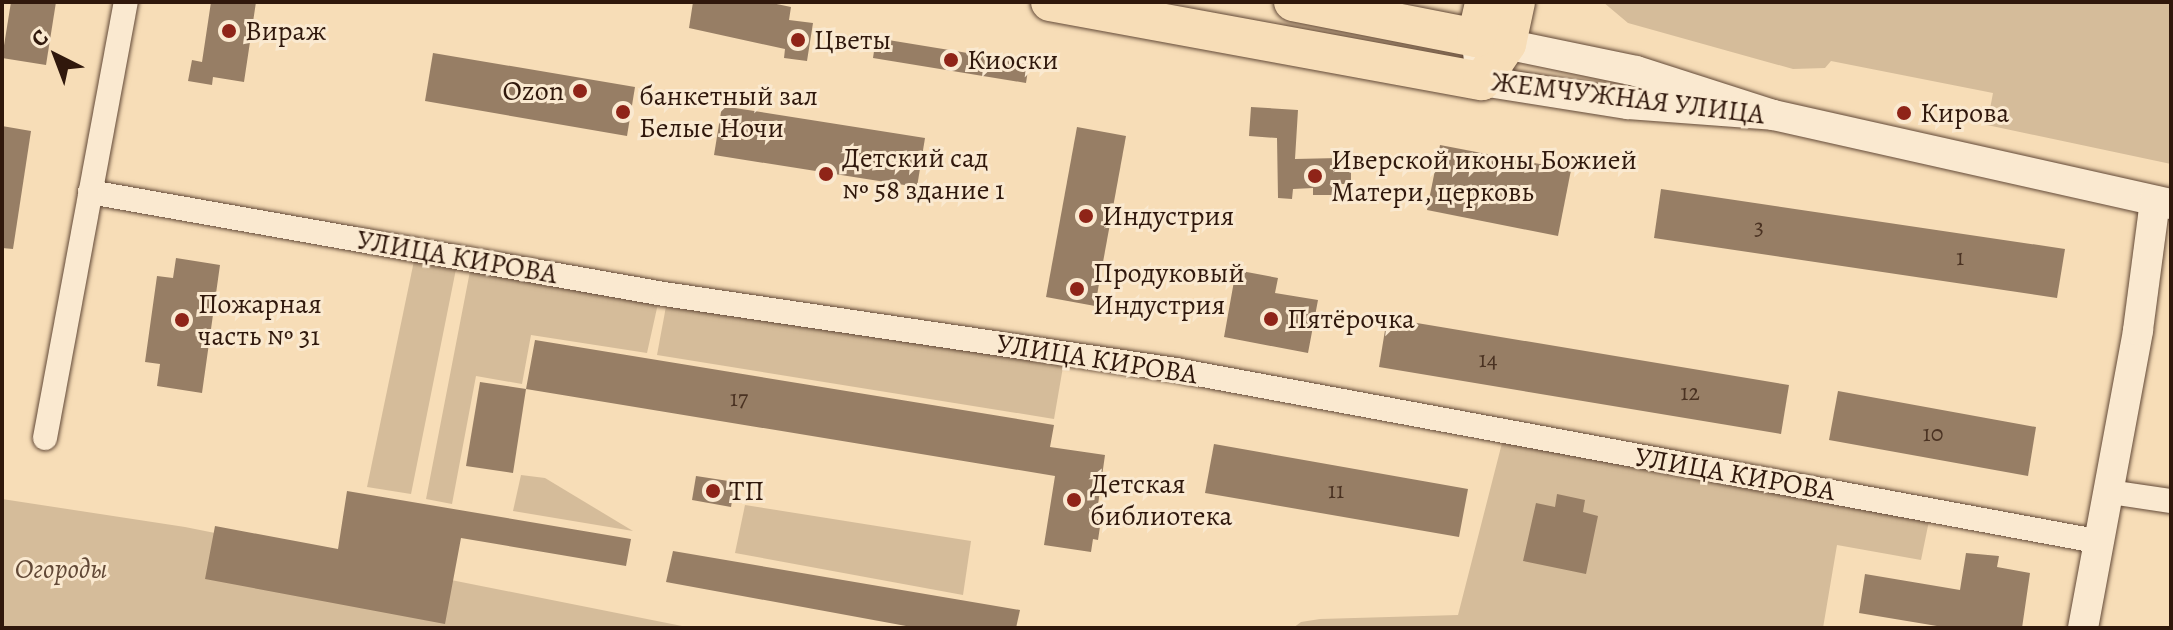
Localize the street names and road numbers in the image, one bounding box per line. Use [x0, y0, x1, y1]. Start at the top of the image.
street label: ЖЕМЧУЖНАЯ УЛИЦА [1490, 65, 1766, 131]
street label: УЛИЦА КИРОВА [354, 223, 560, 291]
street label: УЛИЦА КИРОВА [994, 327, 1200, 391]
street label: УЛИЦА КИРОВА [1632, 440, 1838, 508]

